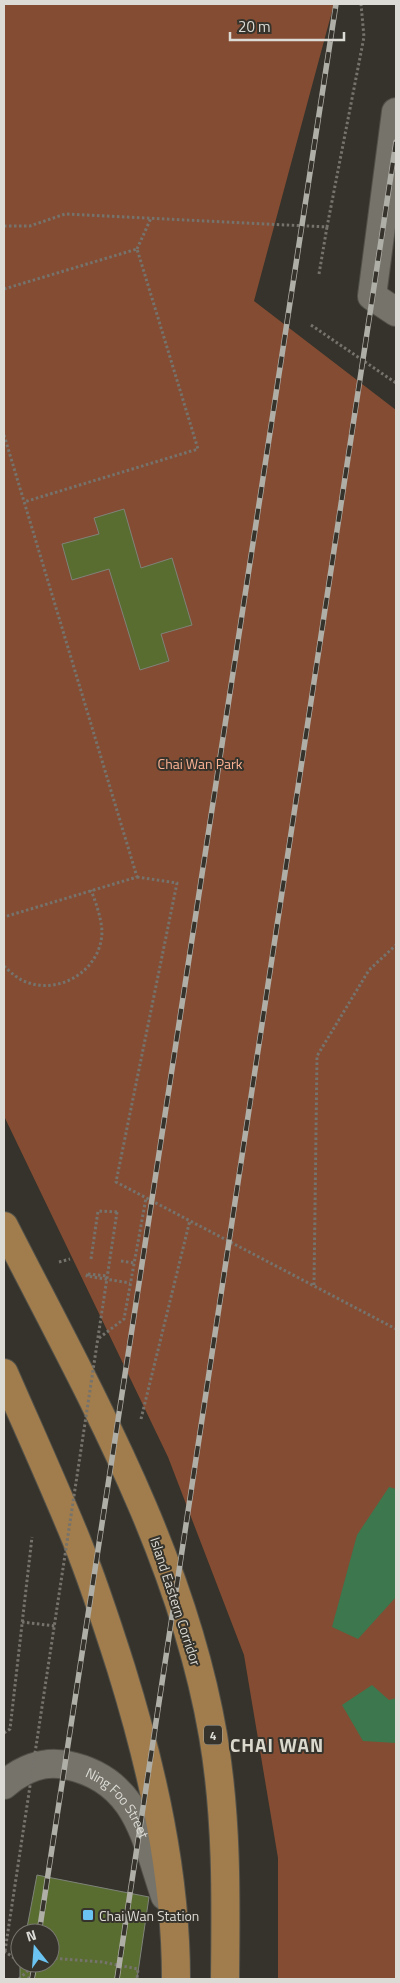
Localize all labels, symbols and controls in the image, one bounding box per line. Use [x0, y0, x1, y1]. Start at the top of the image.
scale bar [230, 10, 344, 42]
text: 20 m [238, 15, 271, 38]
park label: Chai Wan Park [158, 753, 243, 774]
street label: Island Eastern Corridor [145, 1534, 207, 1668]
road number: 4 [204, 1726, 222, 1744]
district label: CHAI WAN [230, 1730, 324, 1759]
street label: Ning Foo Street [83, 1761, 155, 1841]
place label: Chai Wan Station [99, 1905, 199, 1926]
marker: Chai Wan Station [81, 1908, 95, 1922]
north arrow [10, 1923, 60, 1973]
text: N [23, 1924, 39, 1947]

